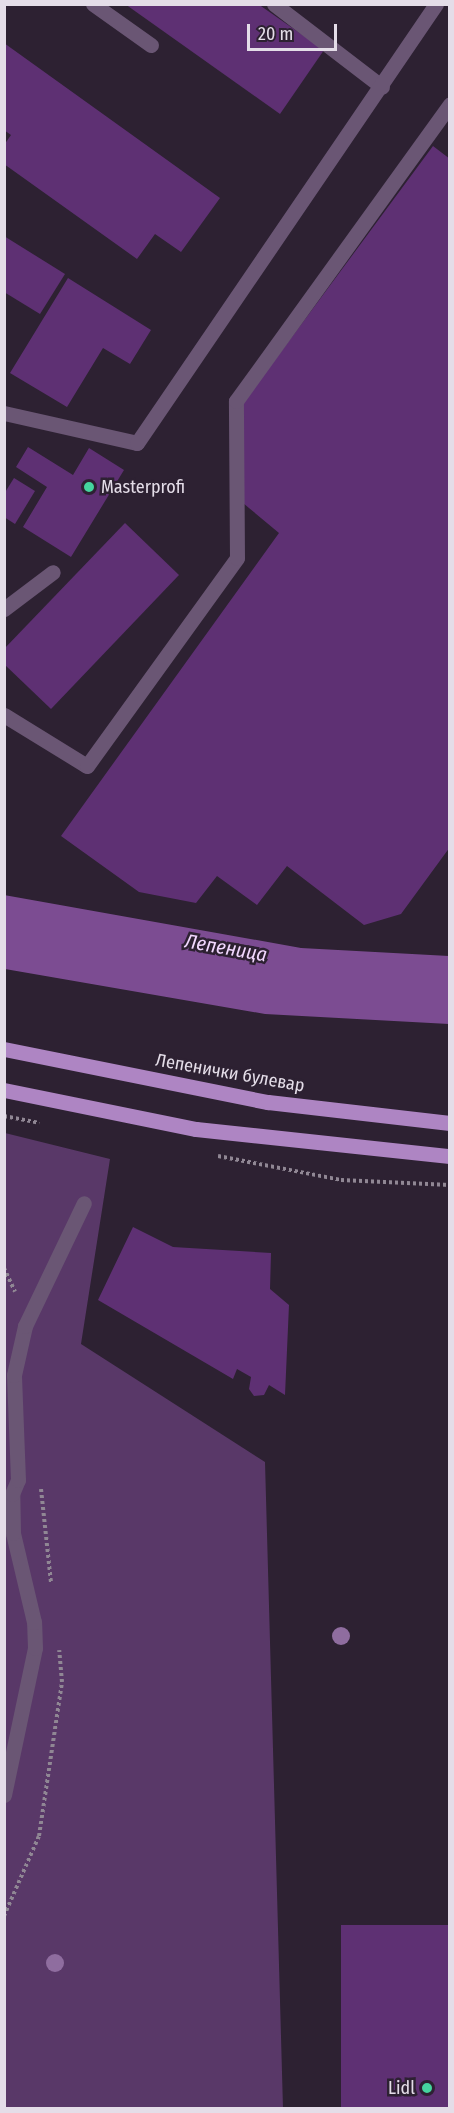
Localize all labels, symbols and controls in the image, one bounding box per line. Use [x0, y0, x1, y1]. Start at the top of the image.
scale bar [250, 12, 340, 50]
text: 20 m [258, 23, 293, 45]
place label: Masterprofi [101, 476, 185, 498]
marker: Masterprofi [82, 480, 96, 494]
water label: Лепеница [183, 929, 269, 967]
street label: Лепенички булевар [154, 1049, 306, 1097]
place label: Lidl [388, 2077, 415, 2099]
marker: Lidl [420, 2081, 434, 2095]

